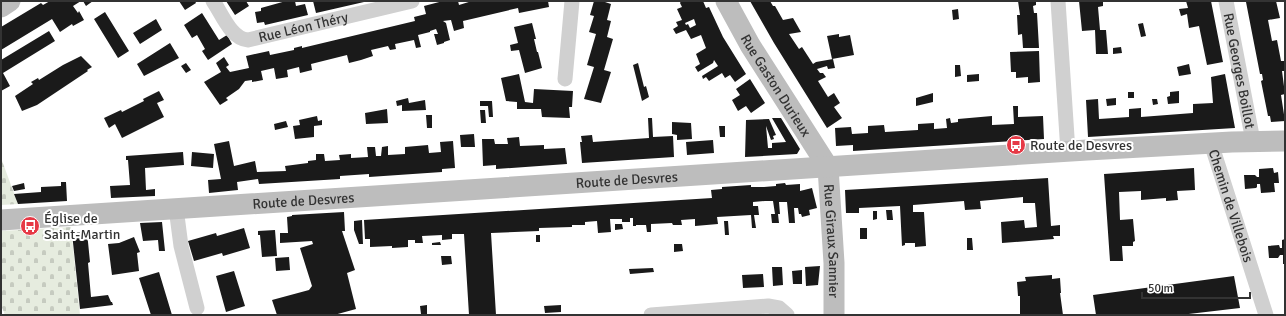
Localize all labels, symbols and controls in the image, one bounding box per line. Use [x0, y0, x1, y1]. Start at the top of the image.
street label: Rue Léon Théry [257, 8, 350, 46]
street label: Rue Georges Boillot [1219, 12, 1258, 130]
street label: Rue Gaston Durieux [737, 31, 815, 140]
bus stop icon: Route de Desvres [1005, 134, 1027, 156]
place label: Route de Desvres [1030, 137, 1132, 154]
street label: Chemin de Villebois [1205, 147, 1257, 265]
street label: Route de Desvres [575, 168, 678, 192]
street label: Rue Giraux Sannier [820, 183, 842, 299]
street label: Route de Desvres [252, 189, 355, 213]
place label: Église de Saint-Martin [44, 210, 120, 243]
bus stop icon: Église de Saint-Martin [19, 215, 41, 237]
scale bar [1142, 274, 1250, 300]
text: 50 m [1148, 281, 1173, 296]

